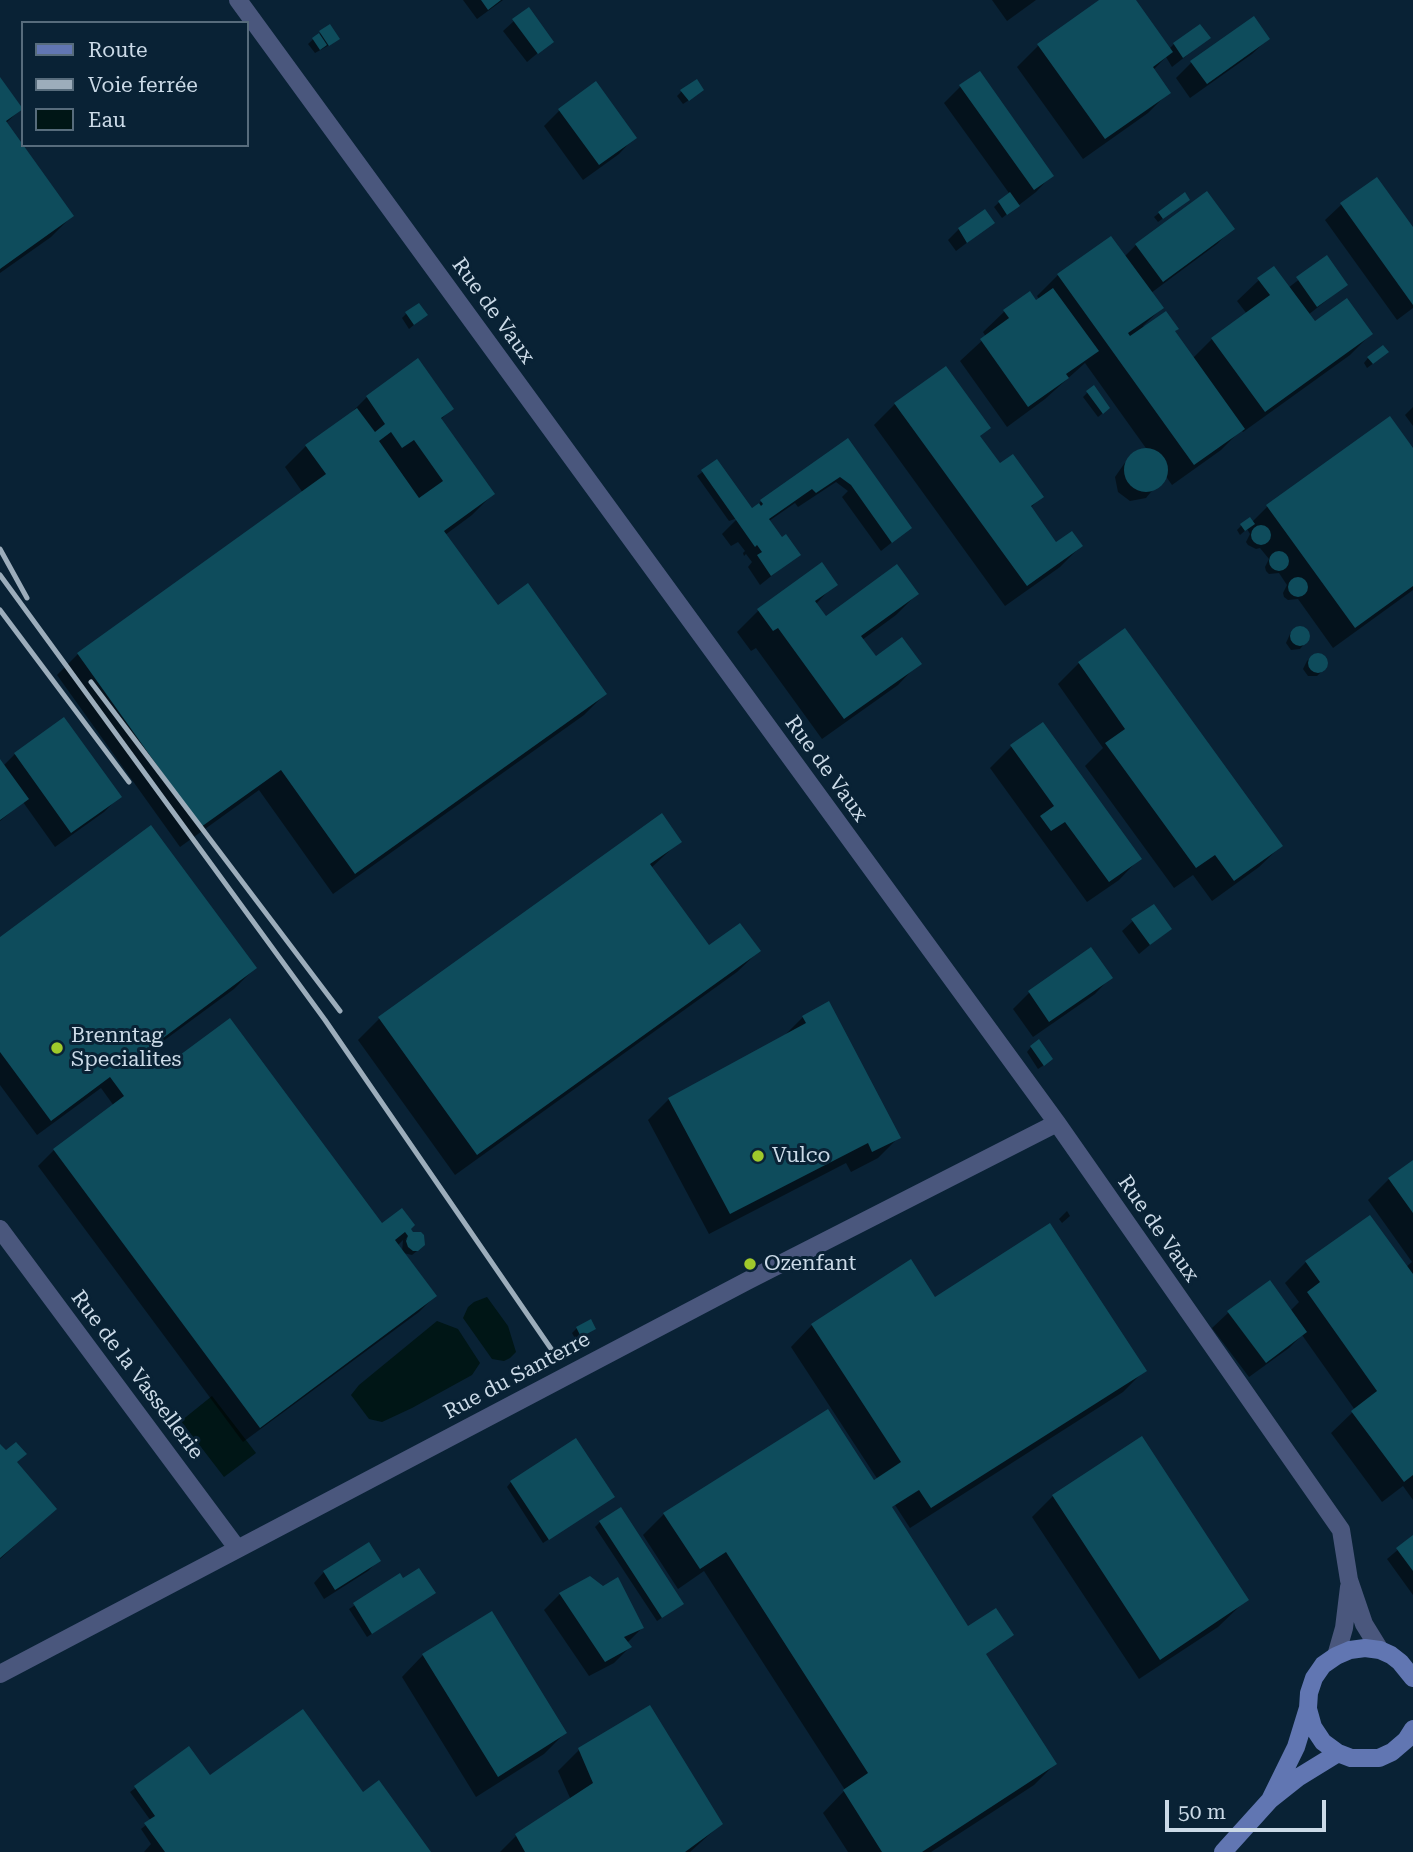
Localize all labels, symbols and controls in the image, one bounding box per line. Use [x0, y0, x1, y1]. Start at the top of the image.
legend [21, 21, 248, 147]
text: Route [88, 38, 147, 62]
text: Voie ferrée [88, 73, 198, 97]
text: Eau [88, 108, 126, 132]
street label: Rue de Vaux [446, 253, 540, 369]
street label: Rue de Vaux [779, 711, 873, 827]
place label: Brenntag Specialites [71, 1023, 182, 1073]
marker: Brenntag Specialites [49, 1040, 65, 1056]
place label: Vulco [772, 1143, 830, 1169]
marker: Vulco [750, 1148, 766, 1164]
street label: Rue de Vaux [1112, 1171, 1204, 1287]
place label: Ozenfant [764, 1251, 856, 1277]
marker: Ozenfant [742, 1256, 758, 1272]
street label: Rue de la Vassellerie [65, 1286, 209, 1464]
street label: Rue du Santerre [440, 1327, 594, 1425]
scale bar [1168, 1786, 1329, 1830]
text: 50 m [1178, 1800, 1226, 1824]

